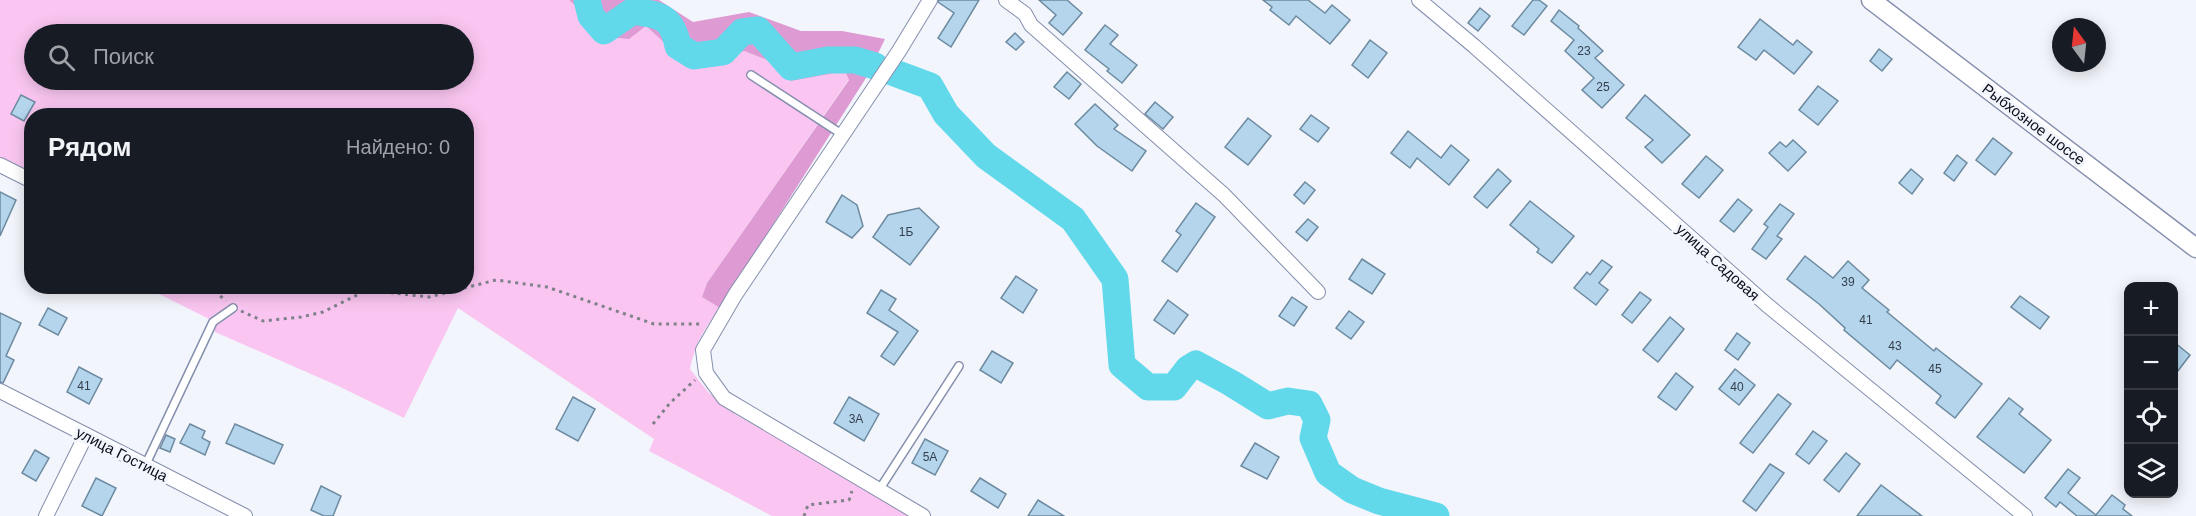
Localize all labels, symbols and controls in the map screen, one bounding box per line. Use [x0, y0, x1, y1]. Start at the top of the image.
north arrow [2052, 18, 2106, 72]
search box [24, 24, 474, 90]
icon: search [45, 41, 78, 74]
text: Поиск [93, 44, 154, 69]
house number: 23 [1577, 44, 1591, 58]
house number: 25 [1596, 80, 1610, 94]
street label: Рыбхозное шоссе [1979, 80, 2089, 168]
text: Рядом [48, 132, 131, 162]
text: Найдено: 0 [346, 136, 450, 158]
street label: улица Садовая [1673, 220, 1763, 304]
house number: 1Б [899, 225, 913, 239]
house number: 39 [1841, 275, 1855, 289]
map controls [2124, 282, 2178, 498]
button: + [2124, 282, 2178, 336]
house number: 41 [1859, 313, 1873, 327]
button: − [2124, 336, 2178, 390]
house number: 43 [1888, 339, 1902, 353]
house number: 45 [1928, 362, 1942, 376]
house number: 41 [77, 379, 91, 393]
house number: 40 [1730, 380, 1744, 394]
button: locate [2124, 390, 2178, 444]
house number: 3А [849, 412, 863, 426]
street label: улица Гостица [73, 424, 171, 485]
button: layers [2124, 444, 2178, 498]
house number: 5А [923, 450, 937, 464]

